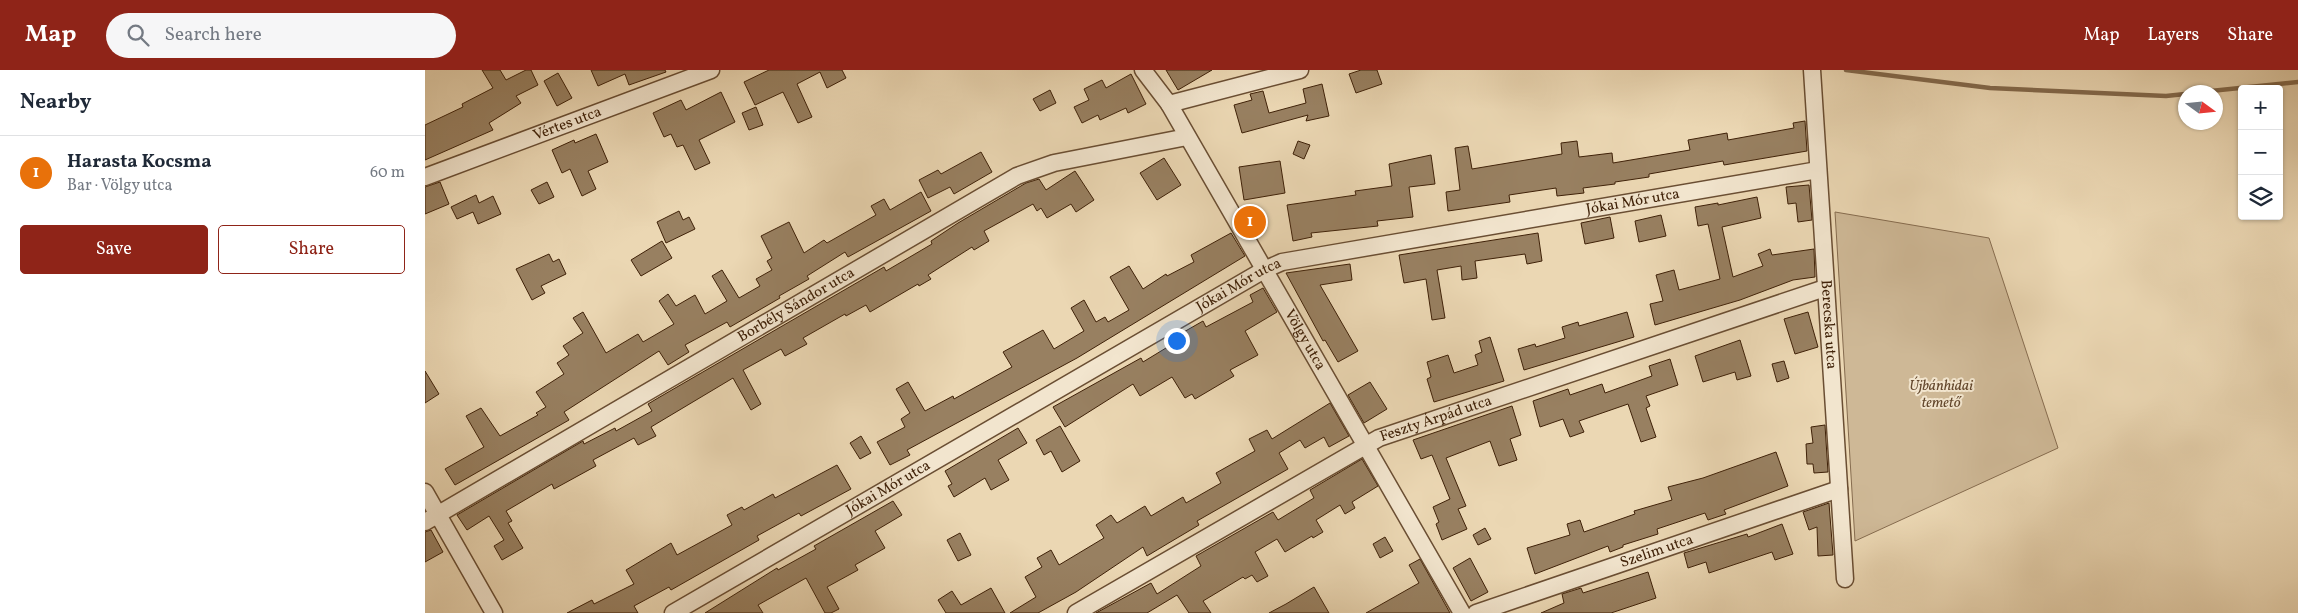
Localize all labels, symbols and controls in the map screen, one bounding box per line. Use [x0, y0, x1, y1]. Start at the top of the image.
search box [106, 13, 456, 58]
text: Map [25, 18, 76, 52]
icon: search [124, 21, 152, 49]
text: Search here [164, 22, 262, 48]
text: Map [2083, 23, 2119, 48]
text: Layers [2147, 23, 2199, 48]
text: Share [2227, 23, 2273, 48]
north arrow [2178, 85, 2223, 130]
map controls [2238, 85, 2283, 220]
button: + [2238, 85, 2283, 130]
text: Nearby [20, 88, 91, 117]
street label: Vértes utca [530, 101, 605, 146]
button: − [2238, 130, 2283, 175]
text: Harasta Kocsma [67, 149, 212, 175]
text: 1 [33, 162, 39, 184]
text: 60 m [370, 162, 405, 184]
text: Bar · Völgy utca [67, 175, 172, 197]
button: layers [2238, 175, 2283, 220]
street label: Jókai Mór utca [1584, 183, 1681, 220]
pin: 1 [1234, 203, 1266, 241]
button: Save [20, 225, 208, 274]
button: Share [218, 225, 405, 274]
street label: Jókai Mór utca [1192, 253, 1285, 318]
street label: Borbély Sándor utca [734, 263, 859, 348]
street label: Berecska utca [1815, 279, 1842, 370]
street label: Völgy utca [1279, 305, 1331, 374]
your location [1164, 328, 1190, 354]
park label: Újbánhidai temető [1909, 376, 1973, 414]
street label: Feszty Árpád utca [1377, 390, 1495, 447]
street label: Jókai Mór utca [842, 455, 935, 521]
street label: Szelim utca [1617, 529, 1696, 573]

